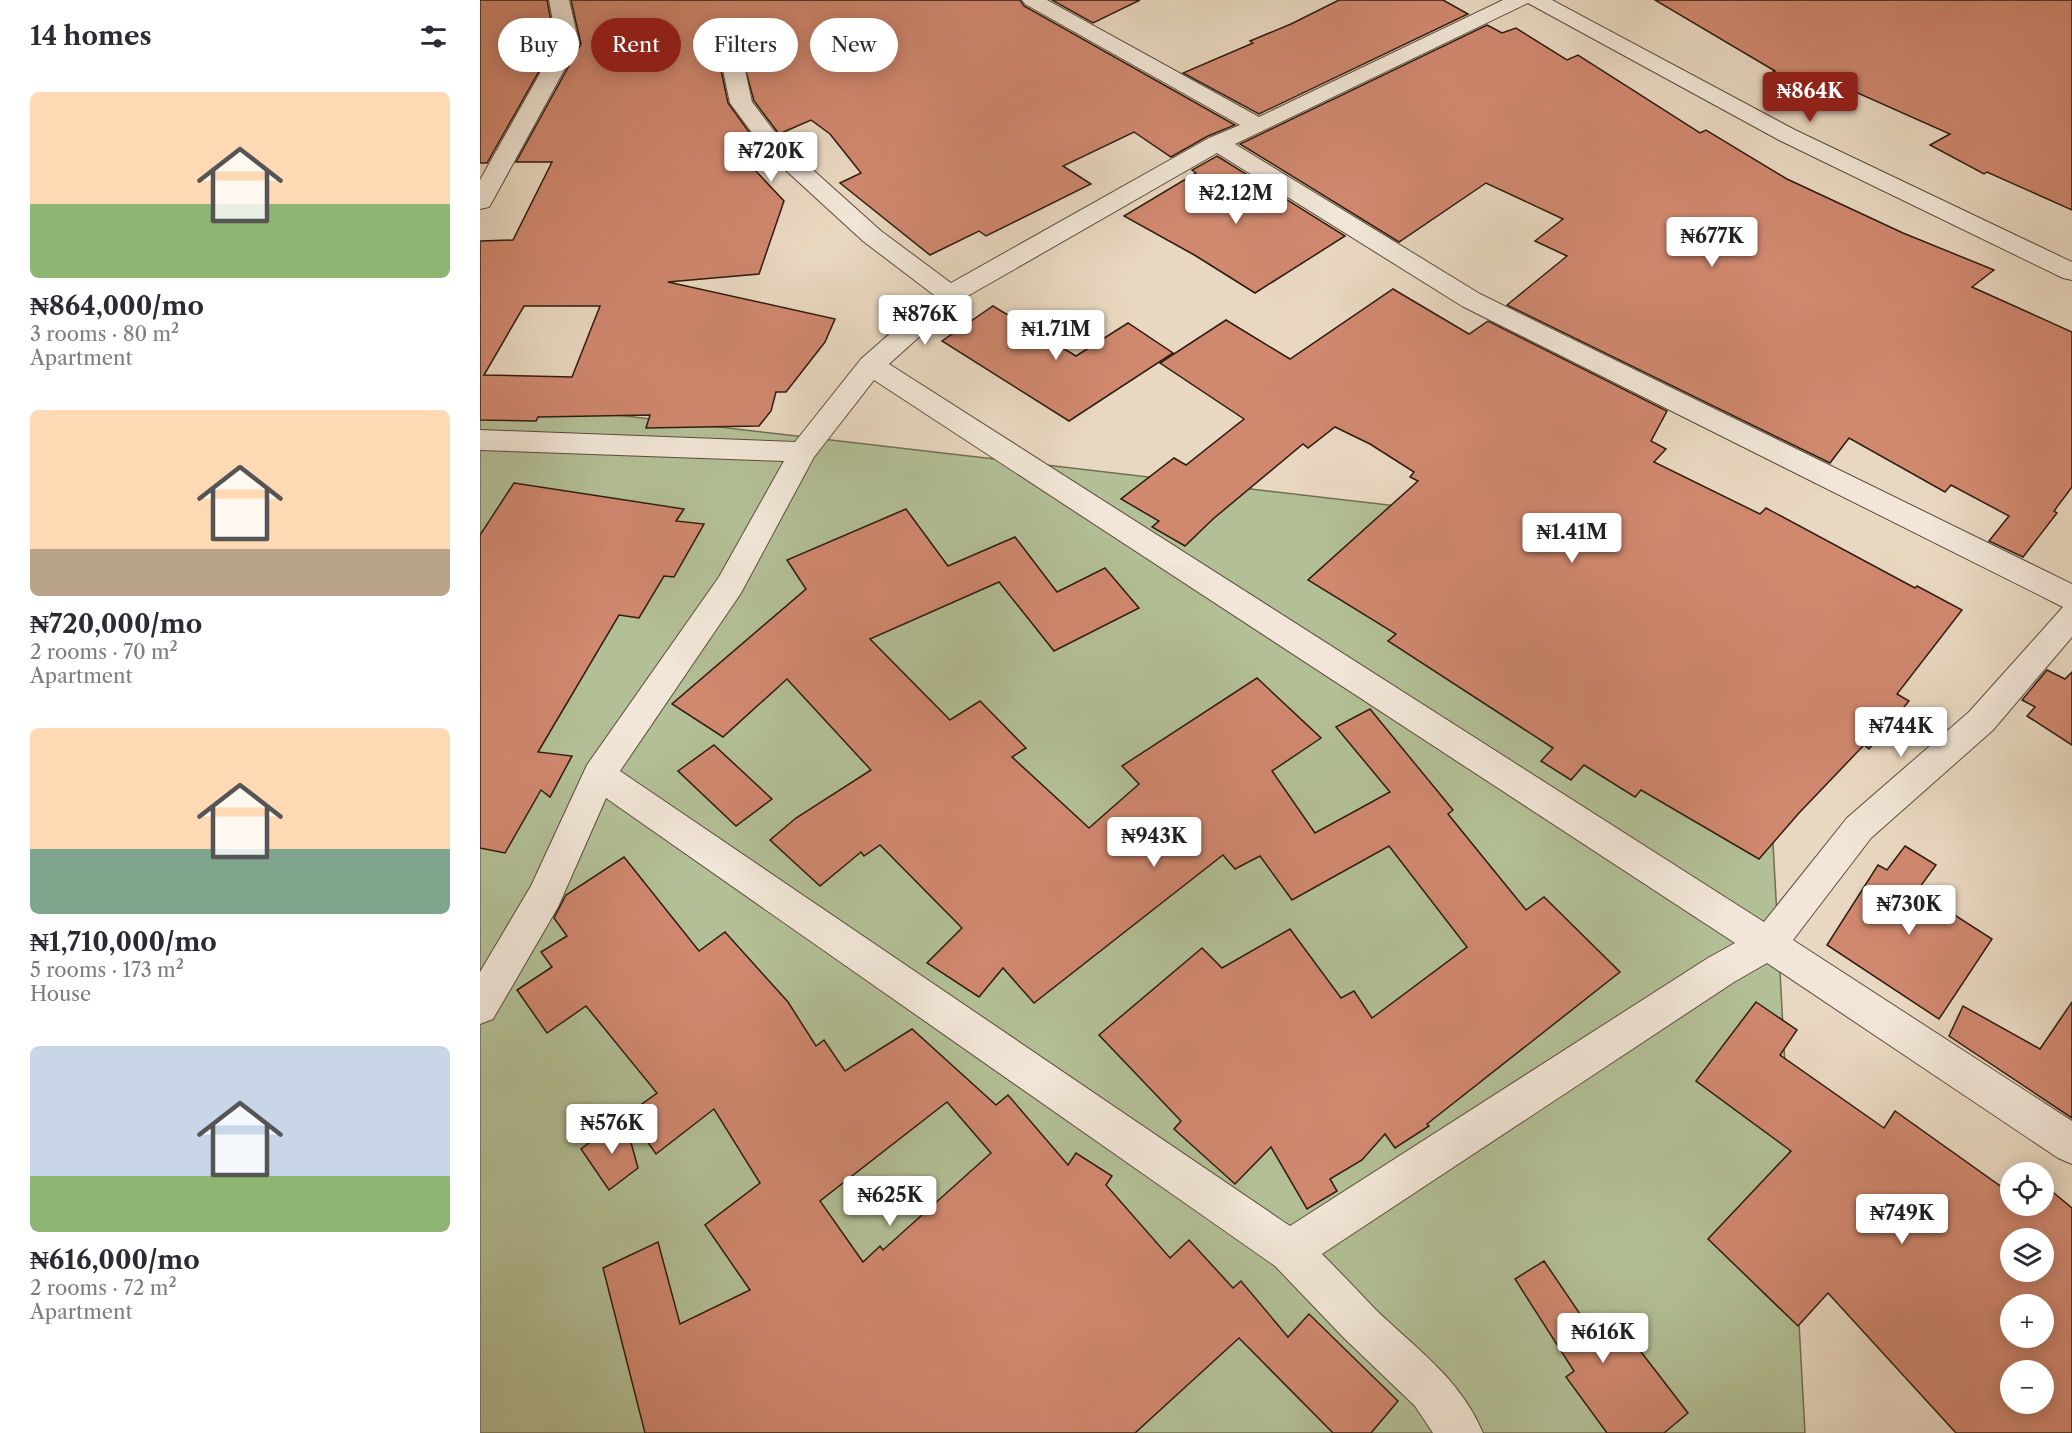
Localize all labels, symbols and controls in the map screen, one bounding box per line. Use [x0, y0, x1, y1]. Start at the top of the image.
chip: Buy [498, 18, 579, 72]
chip: Rent [591, 18, 681, 72]
chip: Filters [693, 18, 798, 72]
chip: New [810, 18, 898, 72]
text: 14 homes [30, 20, 152, 52]
icon: filters [417, 20, 450, 53]
pin: ₦864K [1768, 72, 1852, 123]
text: ₦864K [1777, 79, 1843, 103]
icon: home [186, 131, 294, 239]
pin: ₦720K [729, 132, 813, 183]
text: ₦720K [738, 139, 804, 163]
pin: ₦2.12M [1187, 174, 1285, 225]
text: ₦2.12M [1199, 181, 1273, 205]
pin: ₦677K [1670, 217, 1754, 268]
text: ₦677K [1681, 224, 1743, 248]
text: ₦864,000/mo [30, 290, 204, 322]
pin: ₦876K [883, 295, 967, 346]
text: ₦876K [893, 302, 957, 326]
pin: ₦1.71M [1007, 310, 1105, 361]
text: ₦1.71M [1021, 317, 1091, 341]
text: 3 rooms · 80 m² [30, 322, 179, 346]
text: Apartment [30, 346, 133, 370]
icon: home [186, 449, 294, 557]
pin: ₦1.41M [1523, 513, 1621, 564]
text: ₦1.41M [1536, 520, 1608, 544]
text: ₦720,000/mo [30, 608, 202, 640]
text: 2 rooms · 70 m² [30, 640, 178, 664]
text: Apartment [30, 664, 133, 688]
pin: ₦744K [1859, 707, 1943, 758]
text: ₦744K [1869, 714, 1933, 738]
icon: home [186, 767, 294, 875]
pin: ₦943K [1112, 817, 1196, 868]
text: ₦943K [1121, 824, 1187, 848]
pin: ₦730K [1867, 885, 1951, 936]
text: ₦730K [1877, 892, 1941, 916]
text: ₦1,710,000/mo [30, 926, 217, 958]
text: 5 rooms · 173 m² [30, 958, 184, 982]
text: House [30, 982, 91, 1006]
icon: home [186, 1085, 294, 1193]
pin: ₦576K [570, 1104, 654, 1155]
text: ₦576K [580, 1111, 644, 1135]
map controls [2000, 1162, 2054, 1414]
button: locate [2000, 1162, 2054, 1216]
pin: ₦625K [848, 1176, 932, 1227]
text: ₦625K [857, 1183, 923, 1207]
pin: ₦749K [1860, 1194, 1944, 1245]
text: ₦749K [1870, 1201, 1934, 1225]
button: layers [2000, 1228, 2054, 1282]
text: ₦616,000/mo [30, 1244, 200, 1276]
text: 2 rooms · 72 m² [30, 1276, 177, 1300]
button: + [2000, 1294, 2054, 1348]
text: Apartment [30, 1300, 133, 1324]
pin: ₦616K [1561, 1313, 1645, 1364]
text: ₦616K [1571, 1320, 1635, 1344]
button: − [2000, 1360, 2054, 1414]

